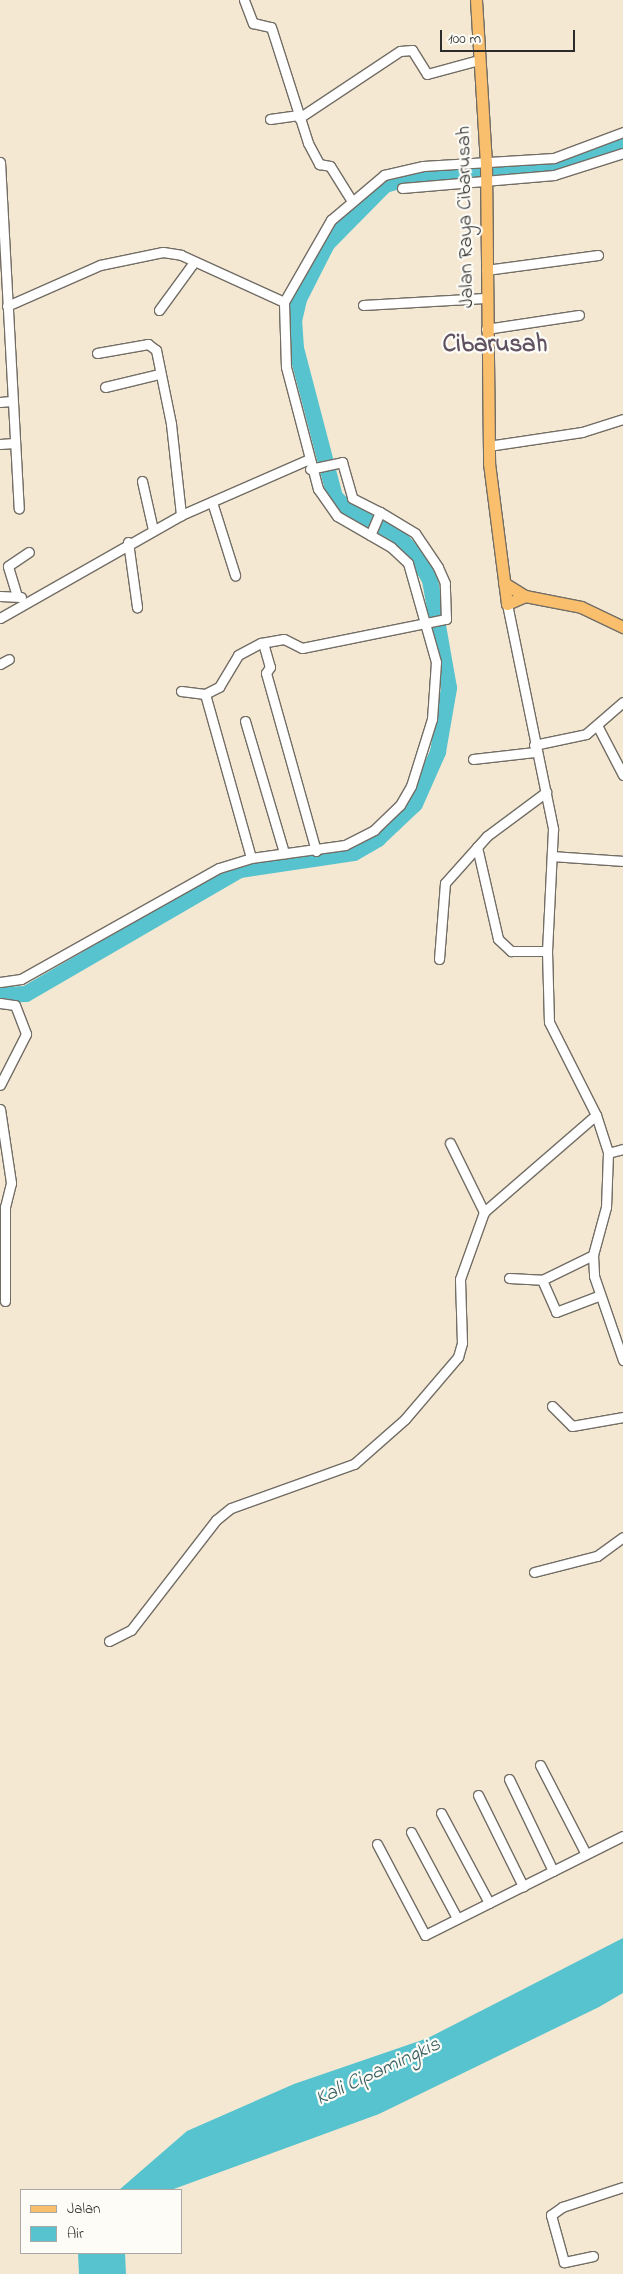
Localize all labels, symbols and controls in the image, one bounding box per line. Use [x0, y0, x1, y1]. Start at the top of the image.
scale bar [443, 20, 578, 52]
text: 100 m [448, 28, 481, 50]
street label: Jalan Raya Cibarusah [452, 126, 480, 308]
district label: Cibarusah [443, 330, 547, 360]
water label: Kali Cipamingkis [312, 2032, 444, 2112]
legend [20, 2189, 182, 2254]
text: Jalan [67, 2198, 100, 2220]
text: Air [67, 2223, 84, 2245]

